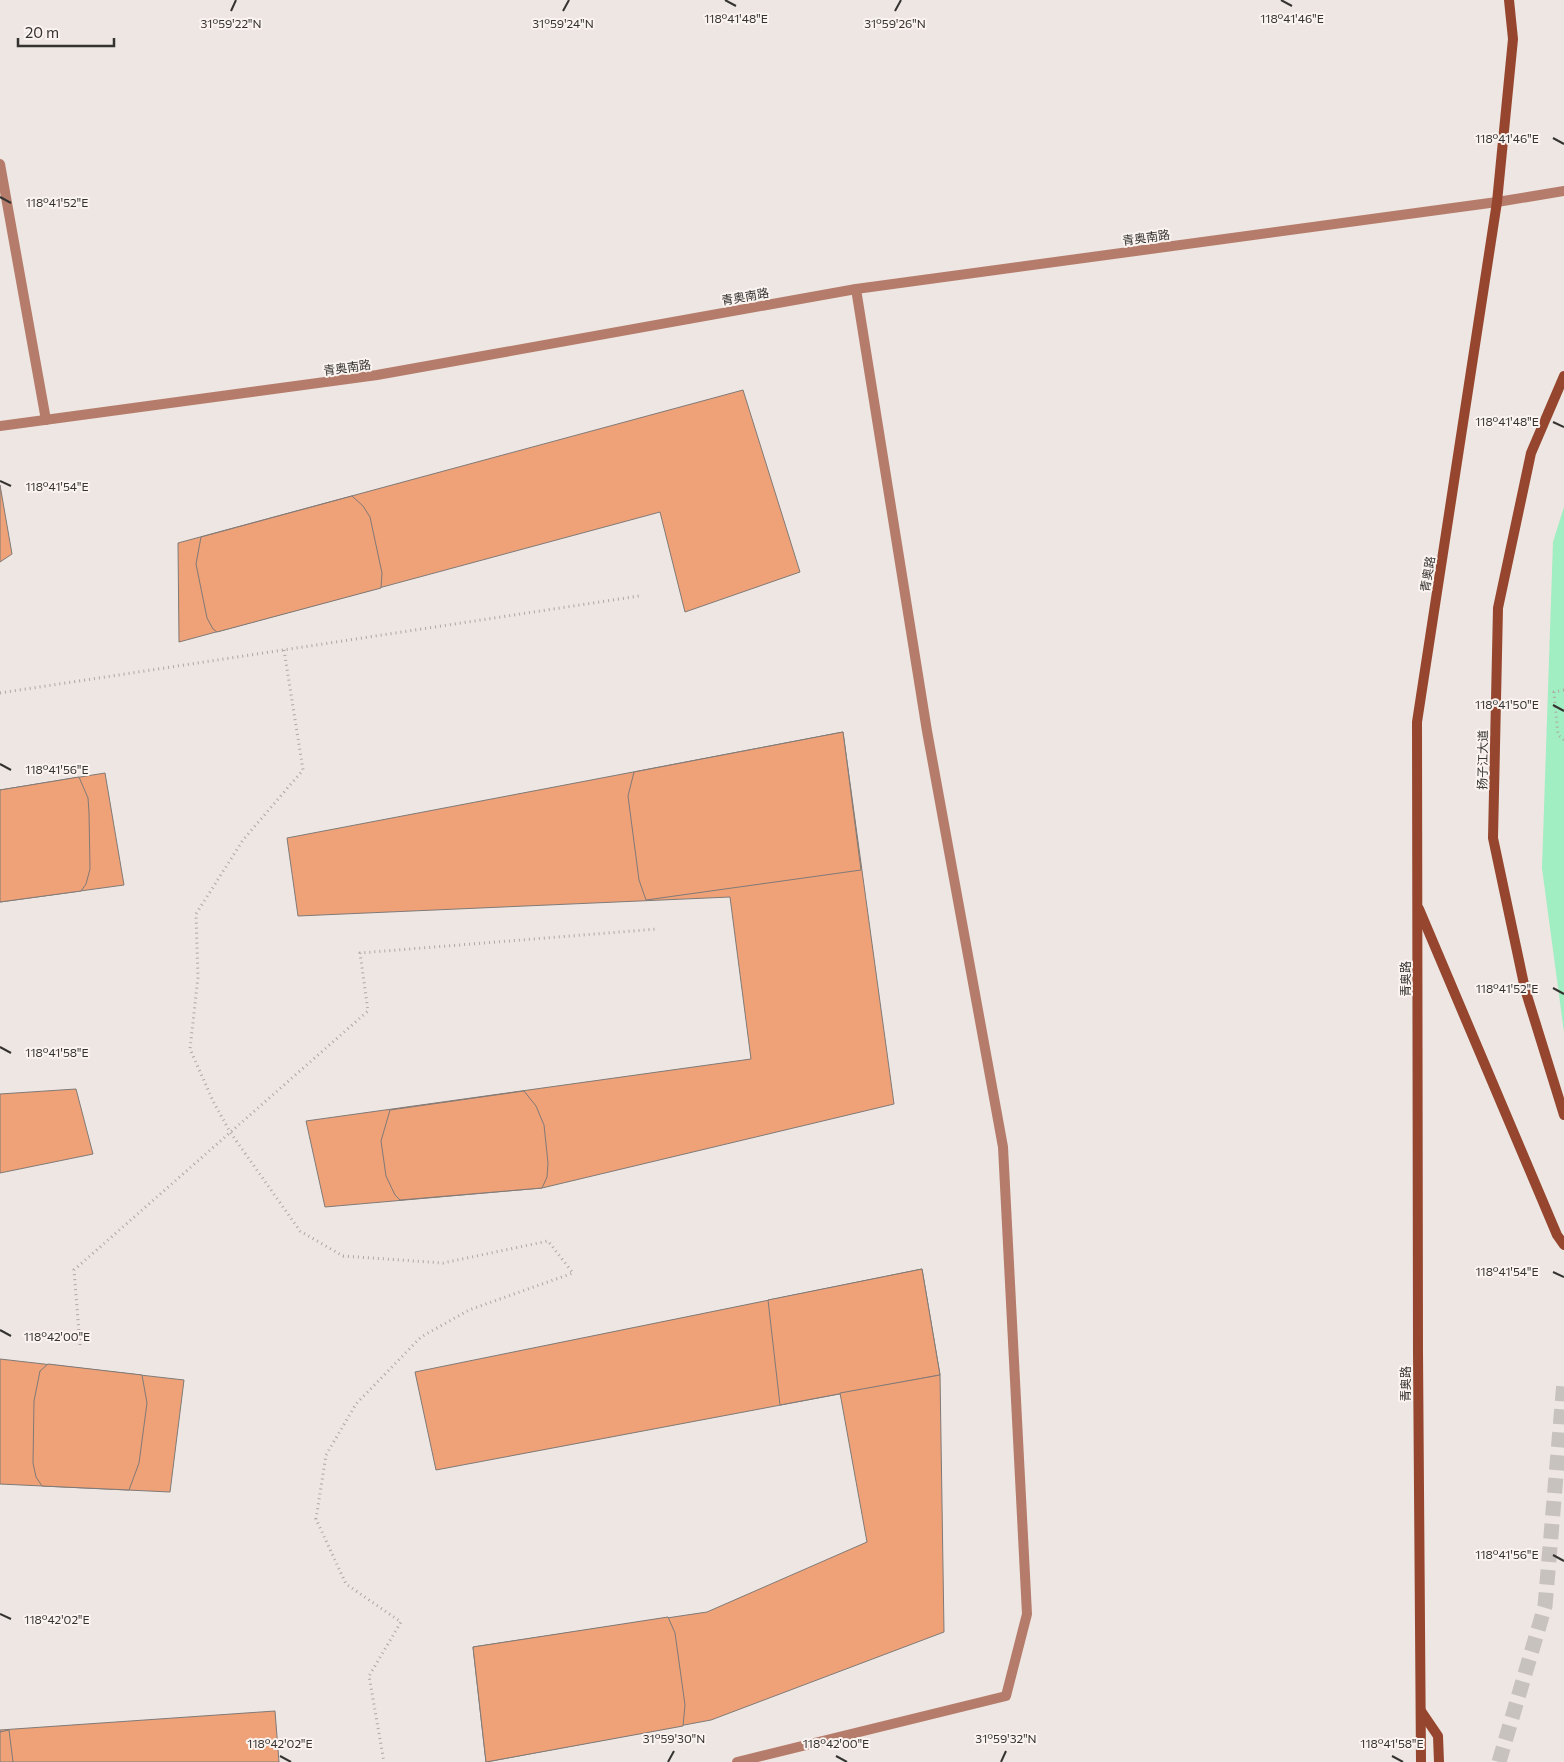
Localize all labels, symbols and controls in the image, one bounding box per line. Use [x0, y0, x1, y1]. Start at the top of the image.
text: 118°41'48"E [704, 11, 768, 25]
text: 118°41'46"E [1260, 11, 1324, 25]
scale bar [18, 15, 114, 47]
text: 31°59'22"N [200, 16, 262, 30]
text: 31°59'24"N [532, 16, 594, 30]
text: 31°59'26"N [864, 16, 926, 30]
text: 20 m [25, 23, 59, 41]
text: 118°41'46"E [1475, 131, 1539, 145]
text: 118°41'52"E [26, 195, 88, 209]
street label: 青奥南路 [1121, 227, 1171, 247]
street label: 青奥南路 [720, 285, 770, 307]
street label: 青奥南路 [322, 357, 372, 377]
text: 118°41'48"E [1475, 414, 1539, 428]
text: 118°41'54"E [25, 479, 89, 493]
street label: 青奥路 [1417, 555, 1437, 593]
text: 118°41'50"E [1475, 697, 1539, 711]
street label: 扬子江大道 [1474, 730, 1490, 790]
text: 118°41'56"E [25, 762, 89, 776]
street label: 青奥路 [1398, 961, 1412, 997]
text: 118°41'52"E [1476, 981, 1538, 995]
text: 118°41'58"E [25, 1045, 89, 1059]
text: 118°41'54"E [1475, 1264, 1539, 1278]
text: 118°42'00"E [24, 1329, 90, 1343]
street label: 青奥路 [1398, 1366, 1412, 1402]
text: 118°41'56"E [1475, 1547, 1539, 1561]
text: 118°42'02"E [24, 1612, 90, 1626]
text: 31°59'30"N [643, 1731, 705, 1745]
text: 31°59'32"N [975, 1731, 1037, 1745]
text: 118°42'02"E [247, 1736, 313, 1750]
text: 118°42'00"E [803, 1736, 869, 1750]
text: 118°41'58"E [1360, 1736, 1424, 1750]

